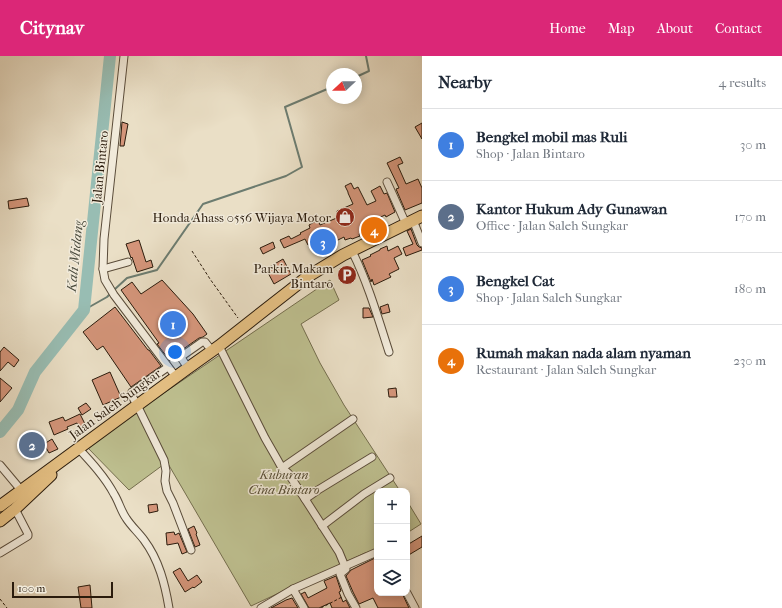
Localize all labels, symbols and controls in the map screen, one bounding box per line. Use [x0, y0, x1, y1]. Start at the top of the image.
text: Citynav [20, 17, 84, 39]
text: Home [549, 20, 586, 37]
text: Map [608, 20, 635, 37]
text: About [657, 20, 693, 37]
text: Contact [715, 20, 762, 37]
north arrow [326, 68, 362, 104]
text: Nearby [438, 72, 492, 92]
text: 4 results [719, 75, 766, 90]
text: Bengkel mobil mas Ruli [476, 128, 628, 146]
street label: Jalan Bintaro [89, 130, 111, 205]
text: 1 [449, 137, 453, 152]
text: 30 m [740, 137, 766, 152]
text: Shop · Jalan Bintaro [476, 146, 585, 161]
text: Kantor Hukum Ady Gunawan [476, 200, 667, 218]
shop icon: Honda Ahass 0556 Wijaya Motor [334, 206, 356, 228]
text: 2 [448, 209, 454, 224]
text: 170 m [734, 209, 766, 224]
place label: Honda Ahass 0556 Wijaya Motor [153, 210, 331, 225]
pin: 4 [361, 215, 387, 245]
text: Office · Jalan Saleh Sungkar [476, 218, 628, 233]
water label: Kali Midang [63, 219, 87, 294]
pin: 3 [310, 227, 336, 257]
place label: Parkir Makam Bintaro [254, 261, 333, 291]
parking icon: Parkir Makam Bintaro [336, 264, 358, 286]
text: Bengkel Cat [476, 272, 555, 290]
text: 3 [448, 281, 454, 296]
text: 180 m [734, 281, 766, 296]
text: Shop · Jalan Saleh Sungkar [476, 290, 622, 305]
pin: 1 [160, 309, 186, 339]
your location [165, 342, 185, 362]
text: Rumah makan nada alam nyaman [476, 344, 691, 362]
text: 4 [447, 353, 455, 368]
text: 230 m [733, 353, 766, 368]
text: Restaurant · Jalan Saleh Sungkar [476, 362, 656, 377]
street label: Jalan Saleh Sungkar [65, 365, 164, 443]
pin: 2 [19, 430, 45, 460]
park label: Kuburan Cina Bintaro [248, 467, 320, 497]
map controls [374, 488, 410, 596]
button: + [374, 488, 410, 524]
button: − [374, 524, 410, 560]
button: layers [374, 560, 410, 596]
scale bar [12, 580, 113, 599]
text: 100 m [18, 582, 46, 595]

